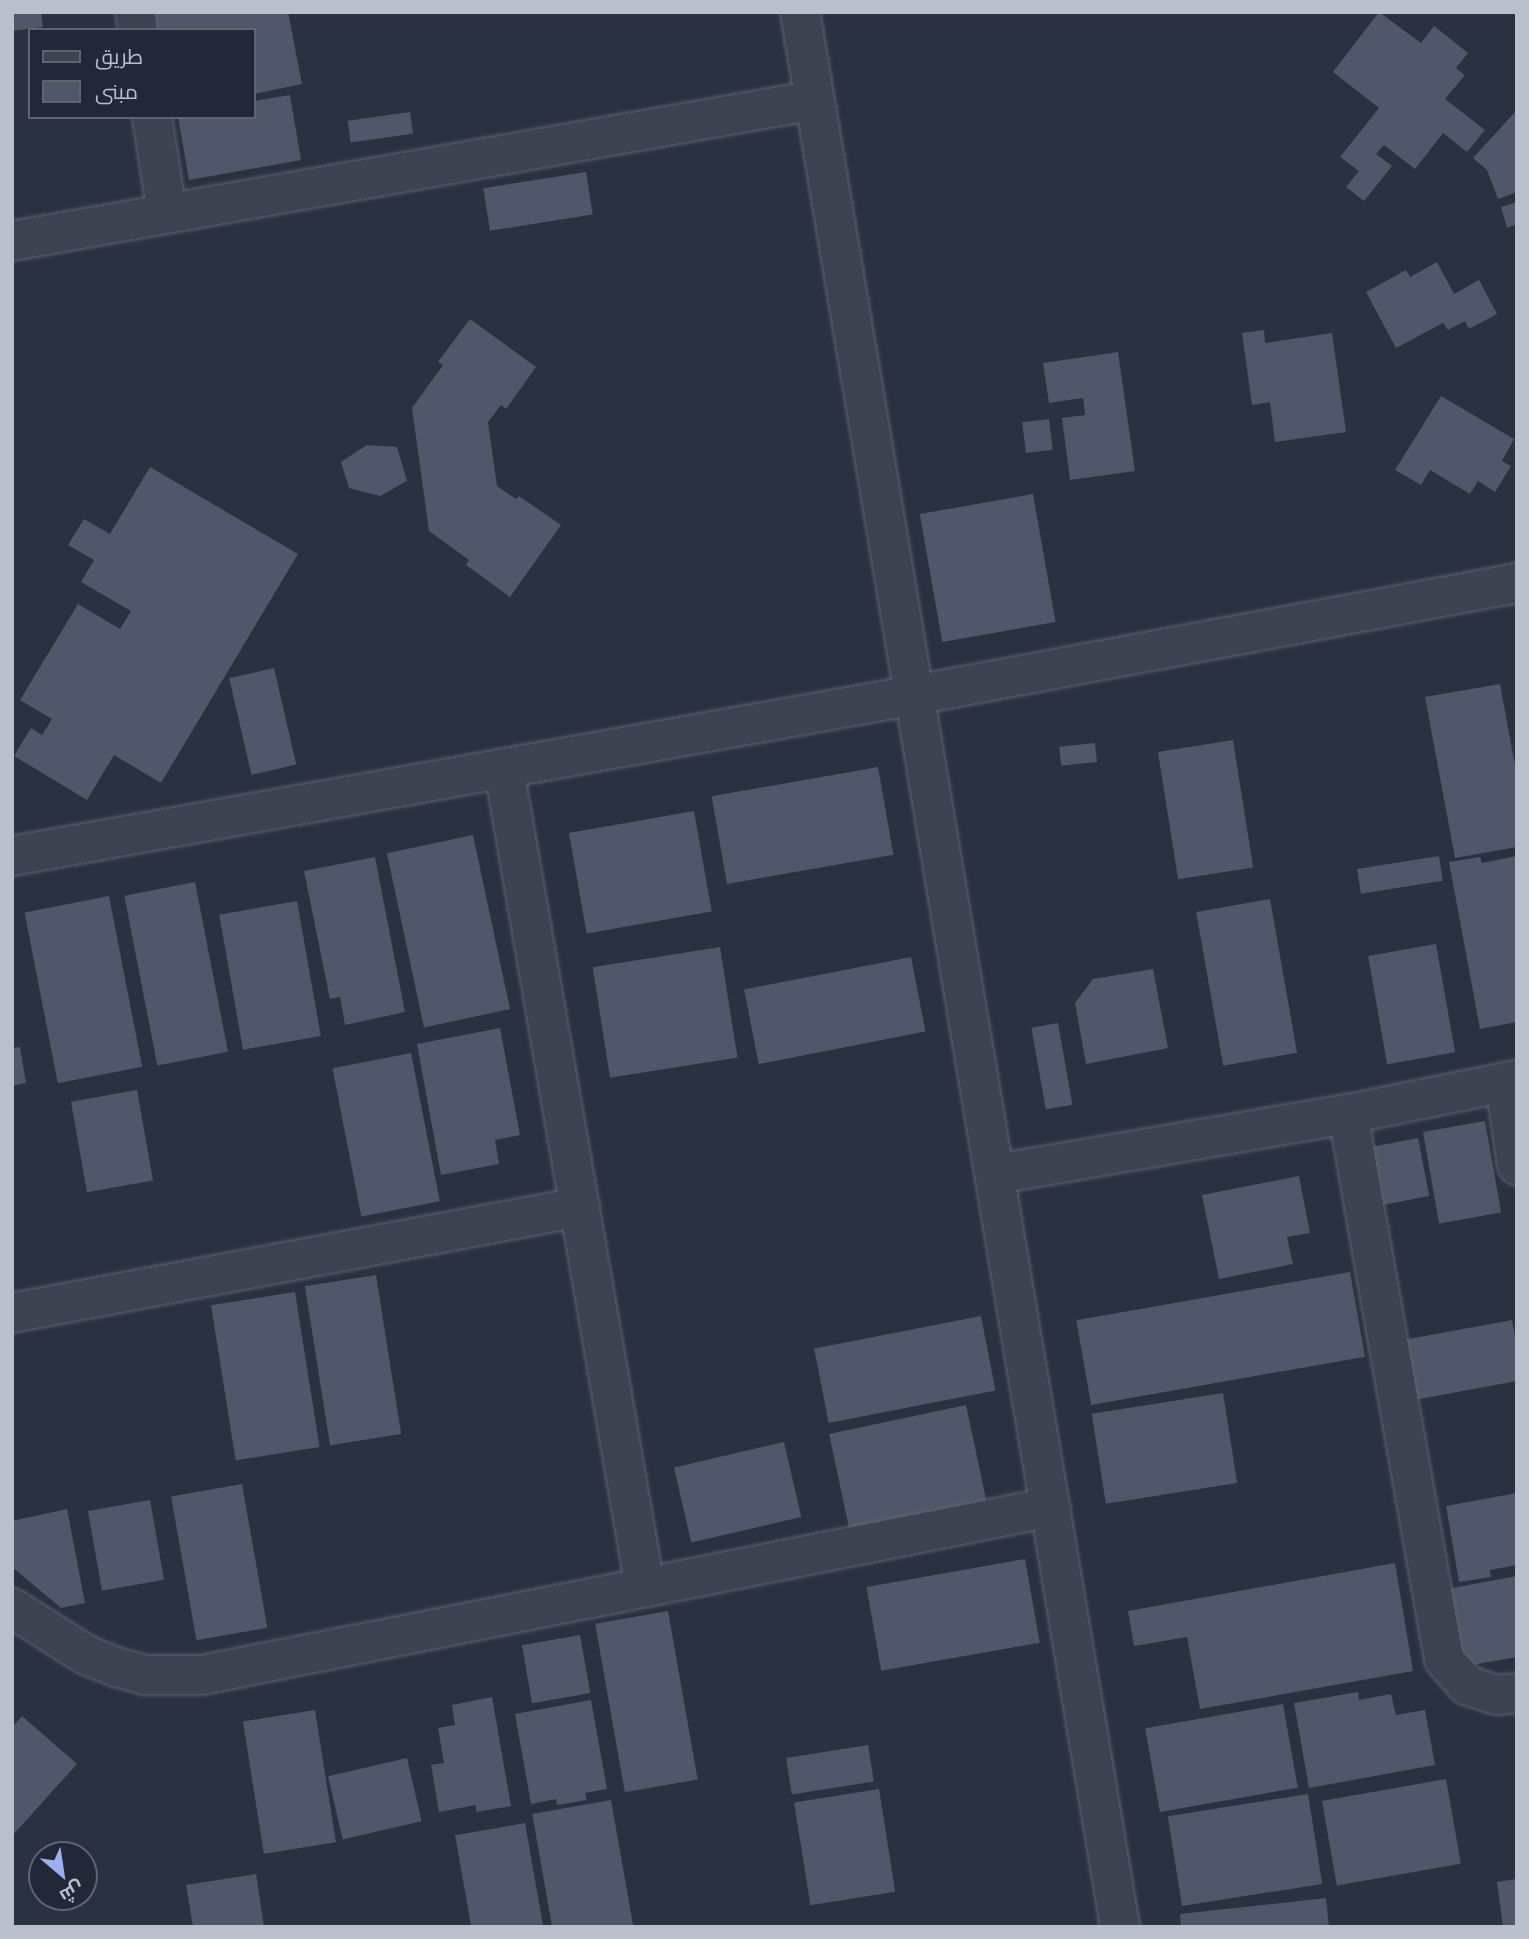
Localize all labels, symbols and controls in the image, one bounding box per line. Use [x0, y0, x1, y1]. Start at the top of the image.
legend [28, 28, 256, 119]
text: طريق [95, 42, 143, 70]
text: مبنى [95, 77, 138, 105]
north arrow [28, 1841, 98, 1911]
text: ش [56, 1876, 89, 1909]

